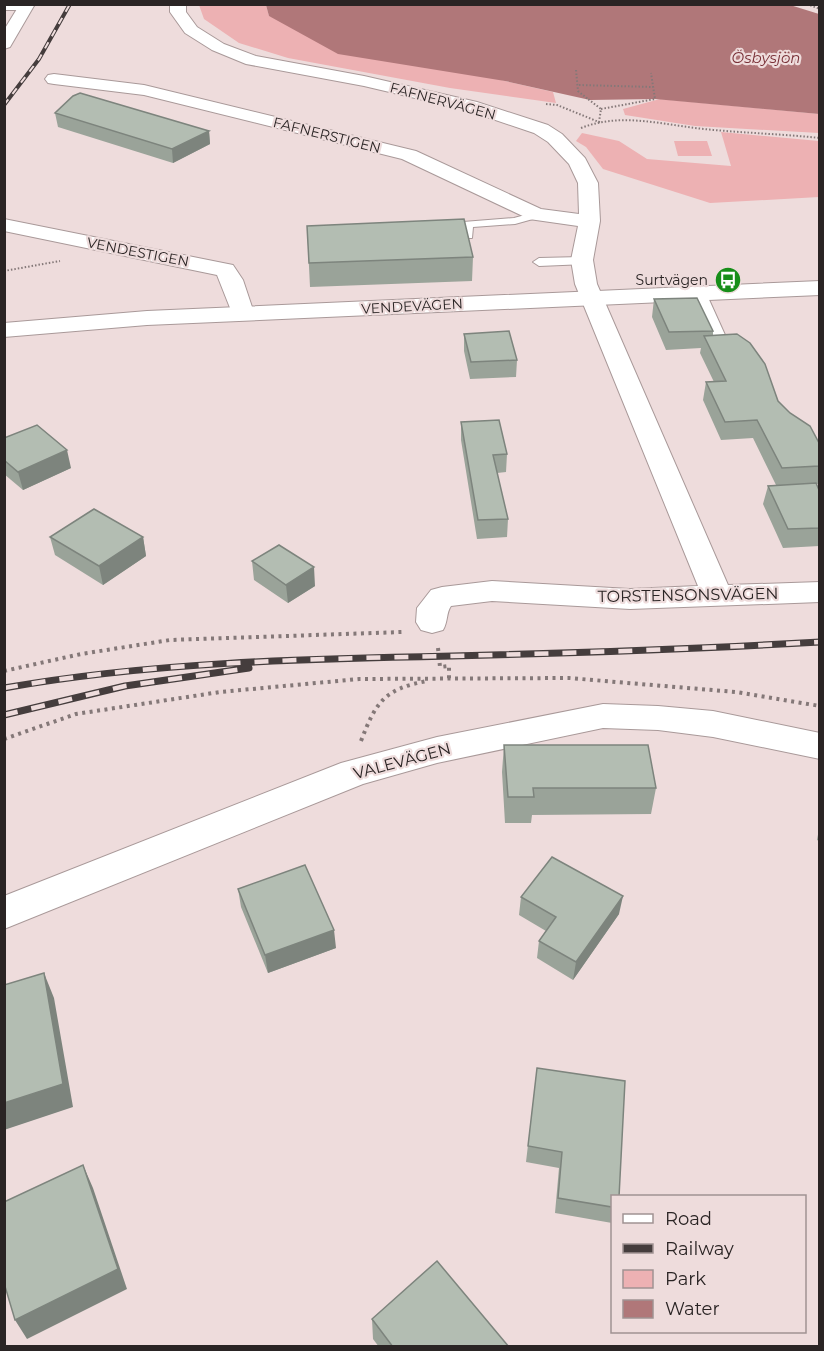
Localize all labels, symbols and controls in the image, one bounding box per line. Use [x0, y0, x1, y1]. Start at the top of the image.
water label: Ösbysjön [732, 48, 800, 67]
street label: FAFNERVÄGEN [388, 78, 498, 124]
street label: FAFNERSTIGEN [271, 113, 383, 157]
street label: VENDESTIGEN [85, 233, 191, 271]
bus stop icon: Surtvägen [713, 265, 743, 295]
place label: Surtvägen [636, 271, 708, 289]
street label: VENDEVÄGEN [361, 294, 463, 318]
street label: TORSTENSONSVÄGEN [597, 583, 778, 606]
street label: VALEVÄGEN [351, 738, 453, 783]
legend [611, 1195, 806, 1333]
text: Road [665, 1208, 712, 1230]
text: Railway [665, 1238, 734, 1260]
text: Park [665, 1268, 706, 1290]
text: Water [665, 1298, 720, 1320]

